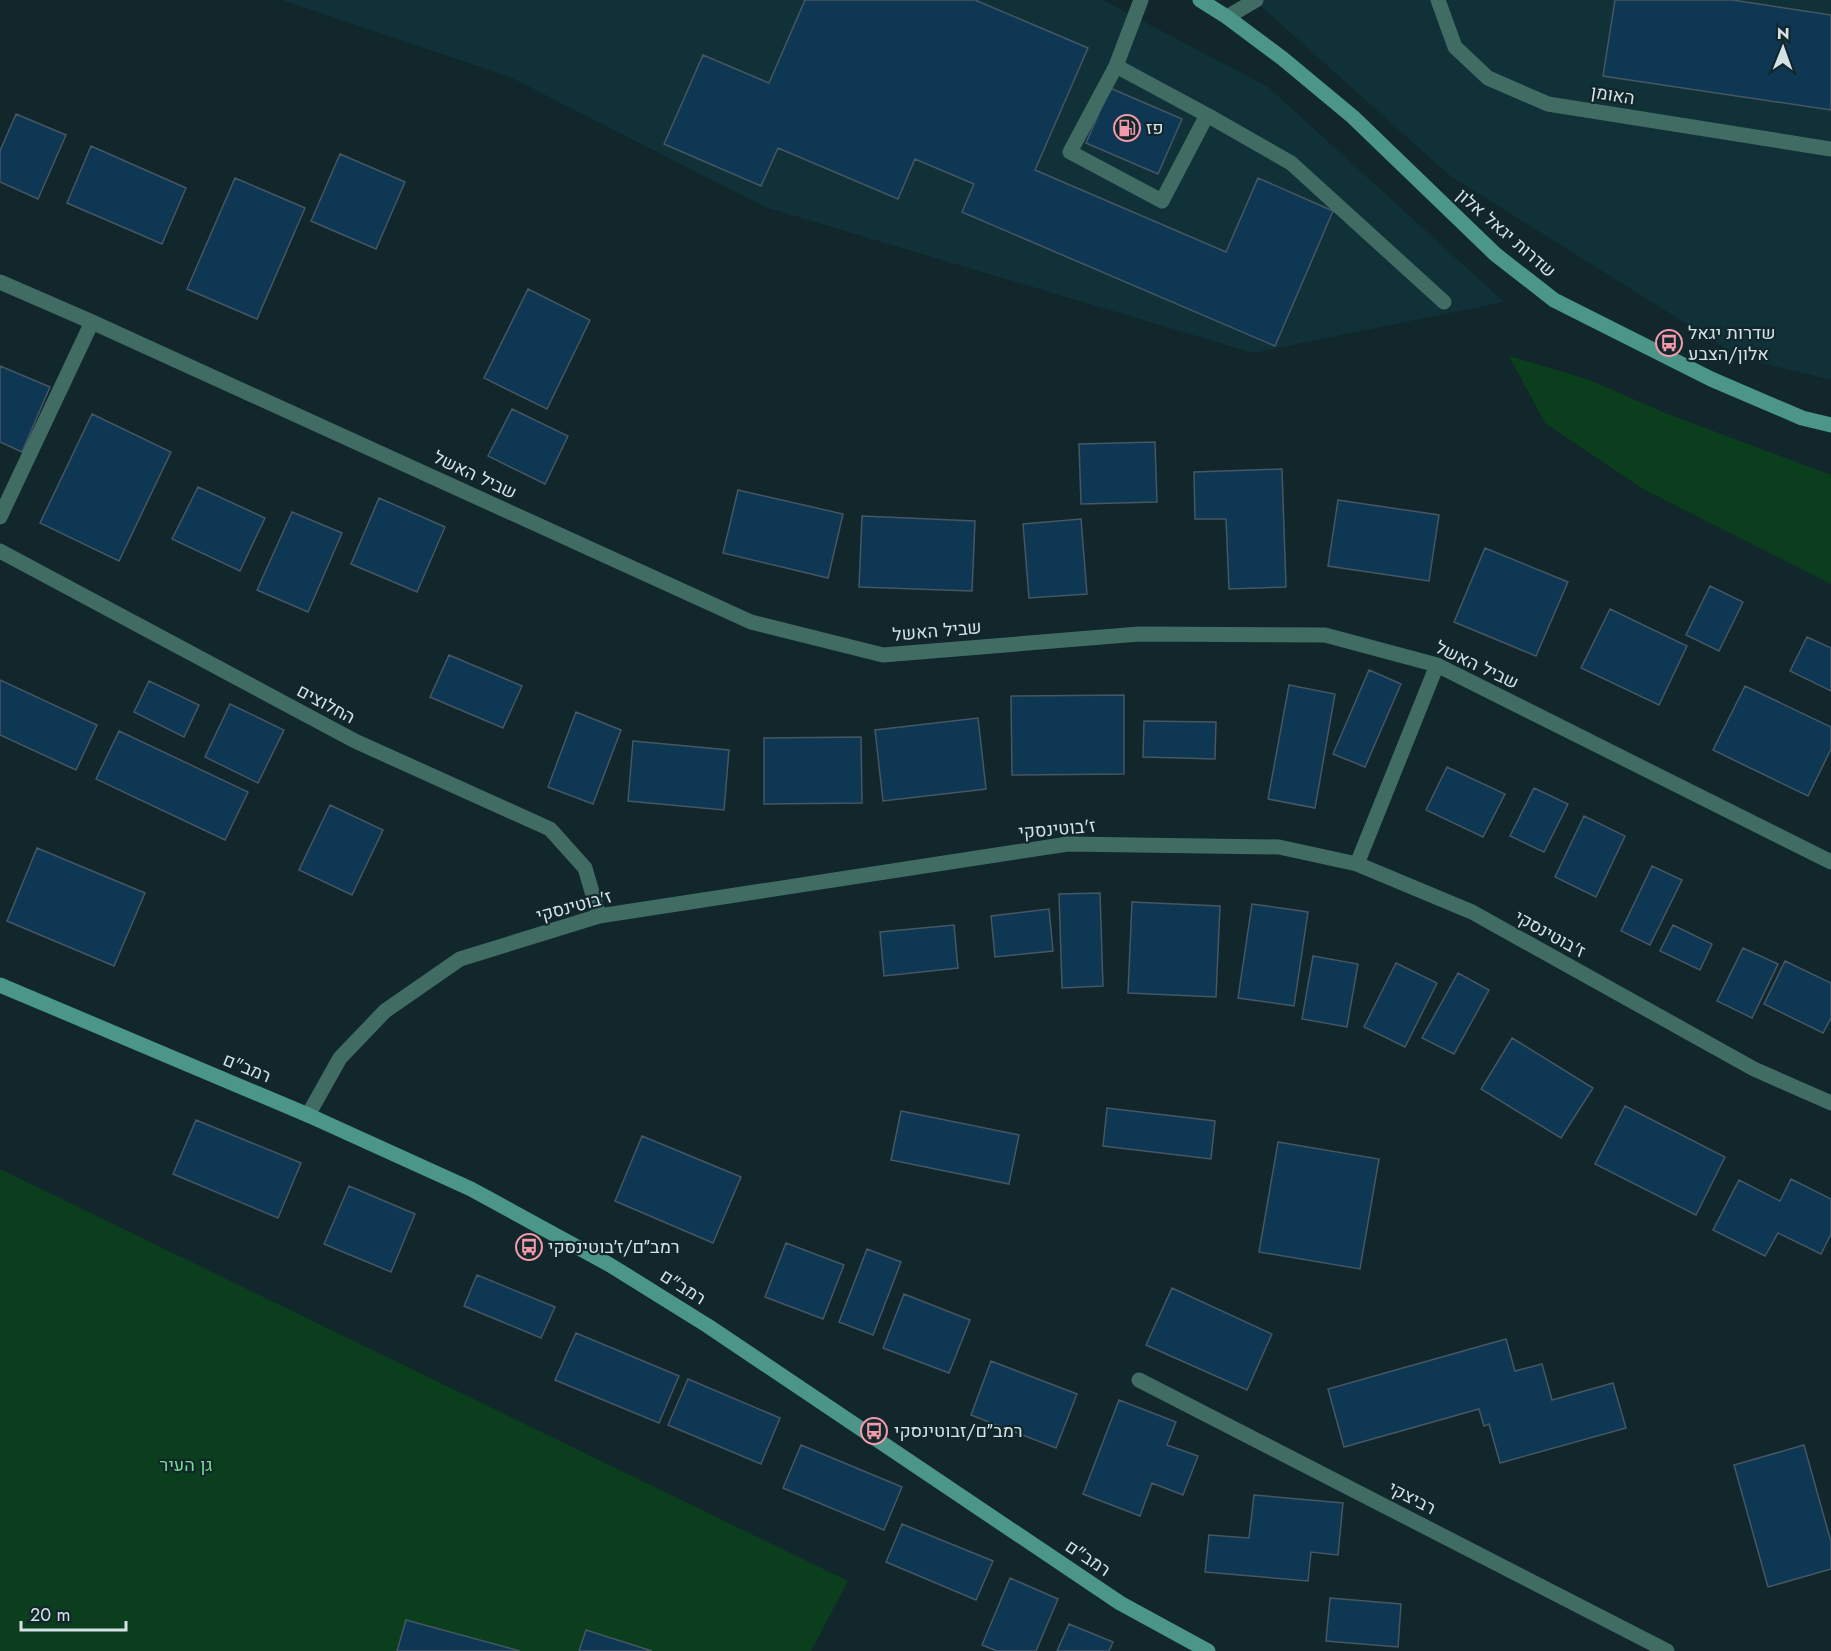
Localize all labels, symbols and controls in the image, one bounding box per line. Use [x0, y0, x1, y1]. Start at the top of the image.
north arrow [1753, 18, 1813, 78]
text: N [1777, 22, 1790, 45]
street label: האומן [1589, 79, 1637, 111]
fuel station icon: פז [1112, 113, 1142, 143]
place label: פז [1146, 115, 1164, 141]
street label: שדרות יגאל אלון [1451, 182, 1561, 284]
place label: שדרות יגאל אלון/הצבע [1688, 320, 1776, 367]
bus stop icon: שדרות יגאל אלון/הצבע [1654, 328, 1684, 358]
street label: שביל האשל [429, 444, 521, 506]
street label: שביל האשל [891, 614, 983, 648]
street label: שביל האשל [1431, 634, 1523, 696]
street label: החלוצים [292, 678, 360, 730]
street label: ז'בוטינסקי [1017, 813, 1097, 845]
street label: ז'בוטינסקי [533, 883, 615, 929]
street label: ז'בוטינסקי [1510, 904, 1590, 964]
street label: רמב"ם [219, 1047, 275, 1089]
bus stop icon: רמב״ם/ז׳בוטינסקי [514, 1232, 544, 1262]
place label: רמב״ם/ז׳בוטינסקי [548, 1234, 680, 1260]
street label: רמב"ם [655, 1263, 711, 1311]
bus stop icon: רמב״ם/זבוטינסקי [859, 1416, 889, 1446]
place label: רמב״ם/זבוטינסקי [894, 1418, 1023, 1444]
park label: גן העיר [160, 1452, 212, 1478]
street label: רביצקי [1384, 1475, 1440, 1521]
street label: רמב"ם [1060, 1533, 1116, 1583]
scale bar [21, 1594, 126, 1632]
text: 20 m [30, 1602, 70, 1628]

